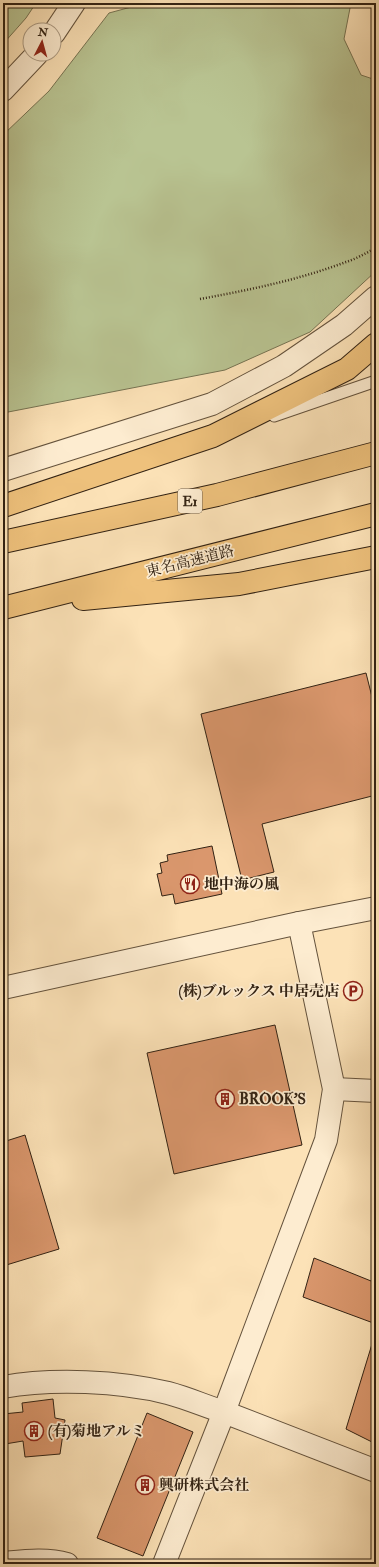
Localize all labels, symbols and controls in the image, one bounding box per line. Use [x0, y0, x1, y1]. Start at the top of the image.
north arrow [22, 22, 62, 62]
text: N [36, 25, 50, 40]
road number: E1 [178, 489, 202, 513]
street label: 東名高速道路 [144, 541, 236, 582]
restaurant icon: 地中海の風 [179, 873, 201, 895]
place label: 地中海の風 [204, 875, 279, 894]
parking icon: (株)ブルックス 中居売店 [342, 980, 364, 1002]
place label: (株)ブルックス 中居売店 [178, 982, 339, 1001]
building icon: BROOK'S [214, 1088, 236, 1110]
place label: BROOK'S [239, 1090, 306, 1109]
building icon: (有)菊地アルミ [23, 1420, 45, 1442]
place label: (有)菊地アルミ [48, 1422, 146, 1441]
building icon: 興研株式会社 [134, 1474, 156, 1496]
place label: 興研株式会社 [159, 1476, 249, 1495]

